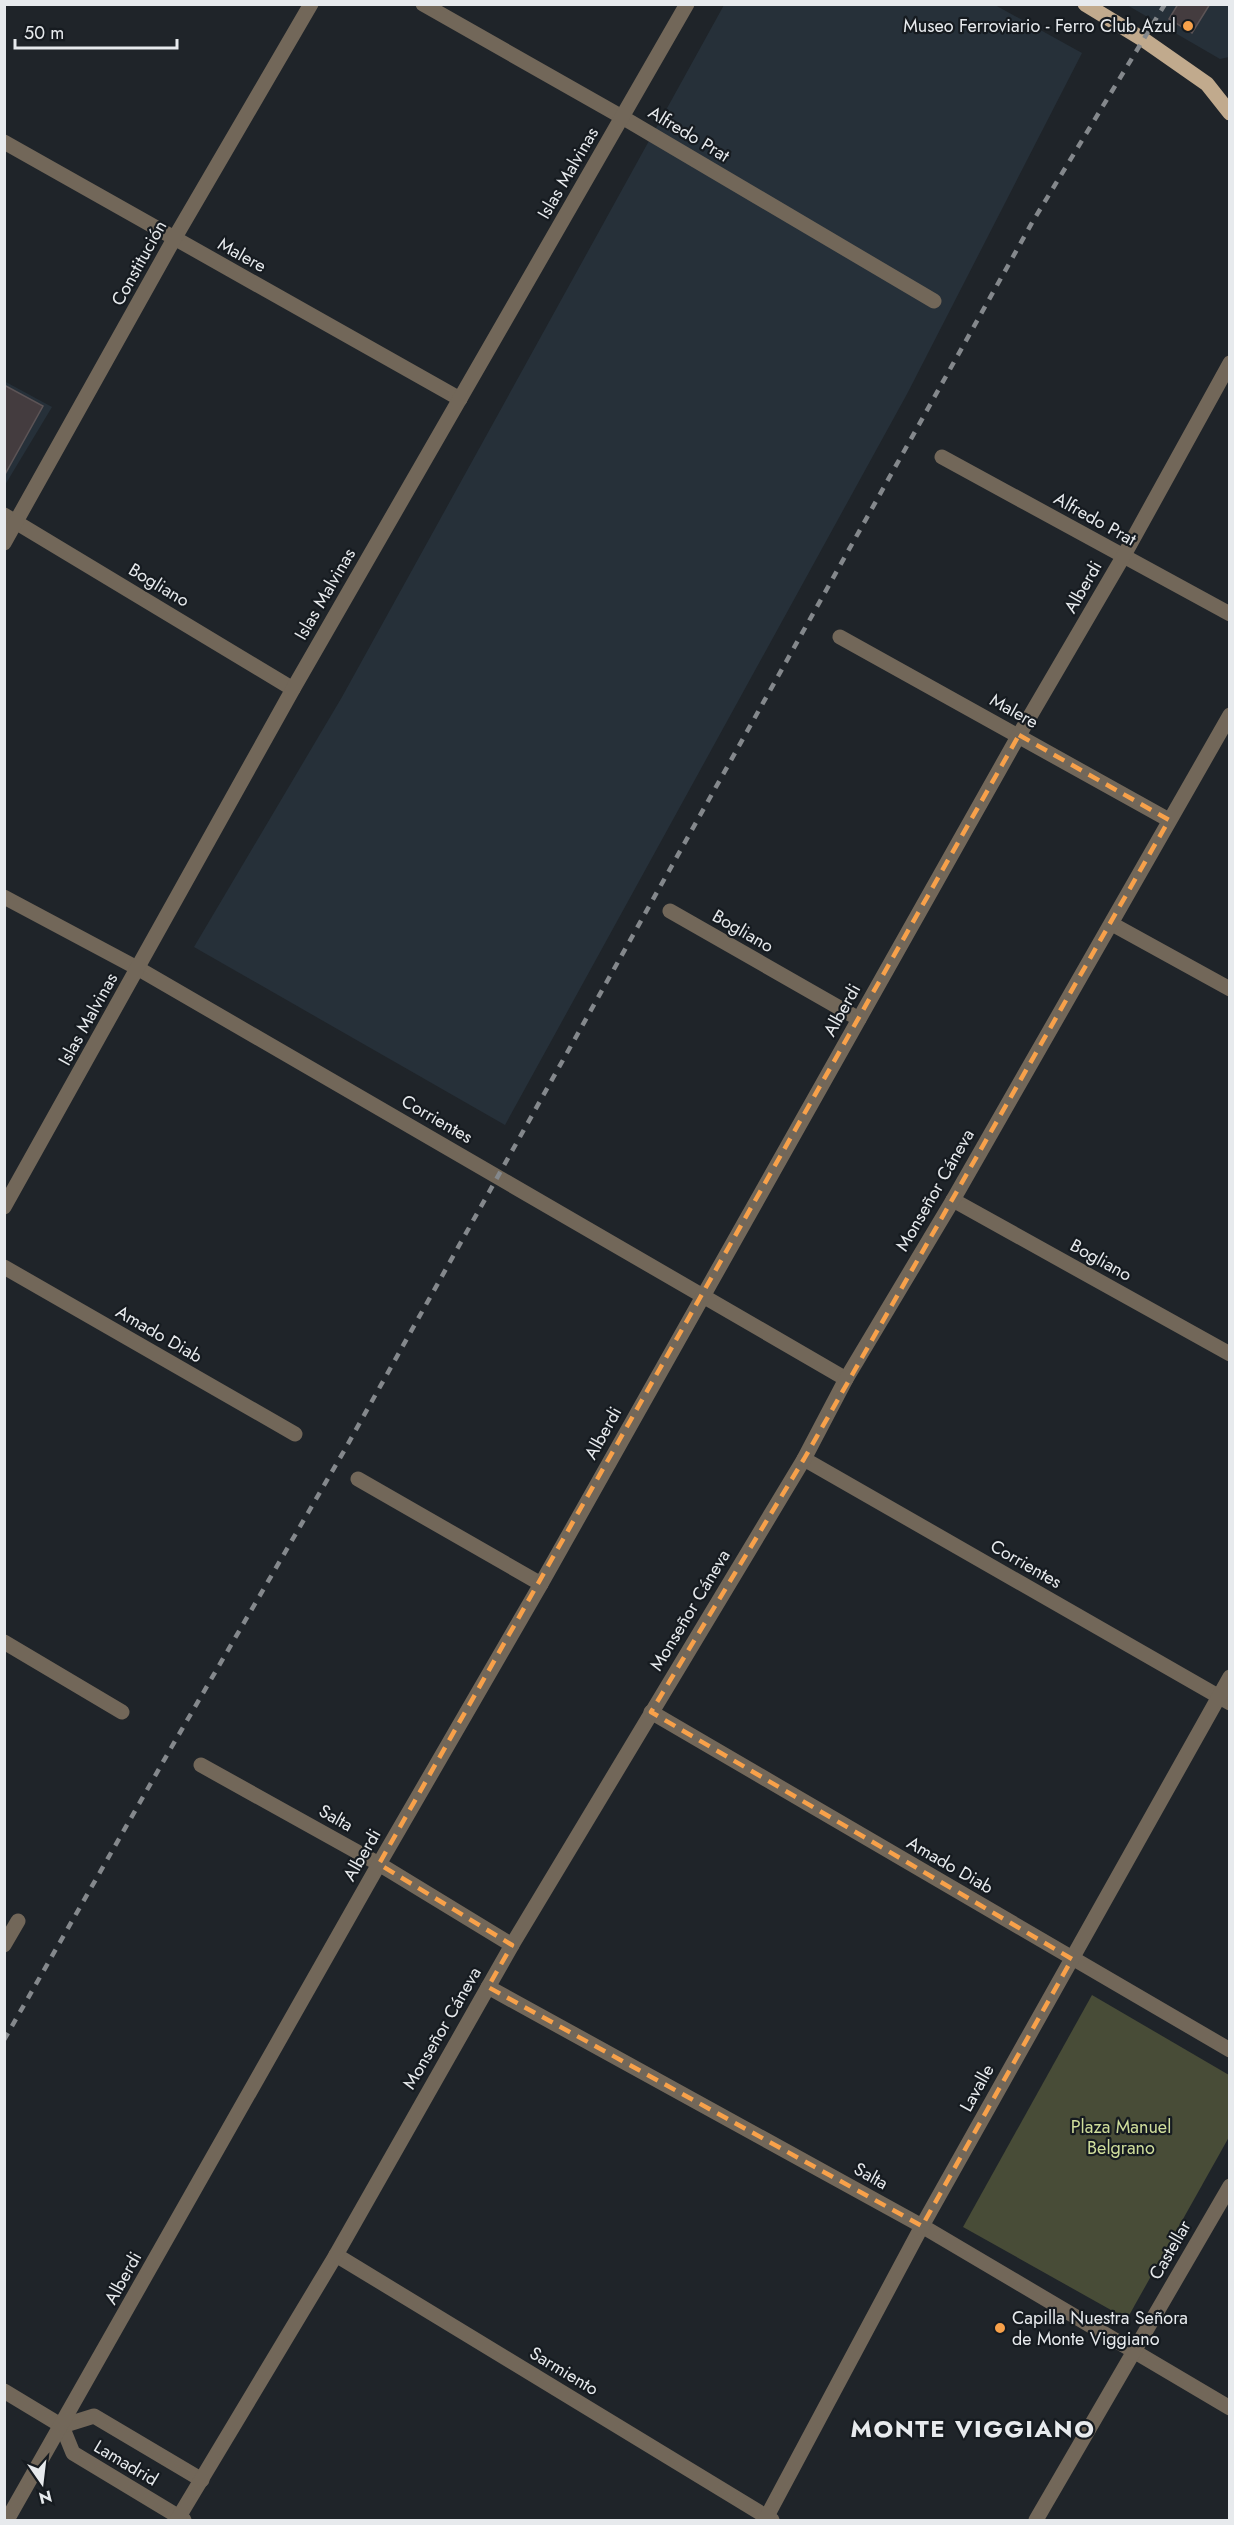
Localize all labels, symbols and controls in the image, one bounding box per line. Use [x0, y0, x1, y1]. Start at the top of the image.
scale bar [15, 12, 177, 50]
place label: Museo Ferroviario - Ferro Club Azul [903, 13, 1176, 39]
marker: Museo Ferroviario - Ferro Club Azul [1181, 19, 1195, 33]
text: 50 m [24, 20, 64, 46]
street label: Alfredo Prat [644, 100, 735, 169]
street label: Islas Malvinas [531, 122, 605, 224]
street label: Constitución [105, 216, 173, 310]
street label: Malere [213, 231, 271, 279]
street label: Alfredo Prat [1049, 486, 1141, 553]
street label: Islas Malvinas [288, 543, 362, 645]
street label: Alberdi [1058, 556, 1108, 618]
street label: Bogliano [124, 557, 195, 613]
street label: Malere [985, 687, 1043, 735]
street label: Bogliano [708, 903, 779, 959]
street label: Islas Malvinas [52, 968, 124, 1070]
street label: Alberdi [817, 979, 867, 1041]
street label: Corrientes [396, 1088, 478, 1150]
street label: Monseñor Cáneva [889, 1124, 981, 1256]
street label: Bogliano [1065, 1232, 1137, 1288]
street label: Amado Diab [111, 1299, 207, 1369]
street label: Alberdi [578, 1402, 628, 1464]
street label: Corrientes [985, 1533, 1067, 1595]
street label: Monseñor Cáneva [643, 1544, 737, 1676]
street label: Salta [314, 1798, 358, 1838]
street label: Alberdi [337, 1824, 387, 1886]
street label: Amado Diab [902, 1830, 998, 1900]
street label: Monseñor Cáneva [396, 1962, 488, 2094]
street label: Lavalle [953, 2059, 1001, 2117]
park label: Plaza Manuel Belgrano [1071, 2114, 1171, 2161]
street label: Salta [849, 2156, 893, 2196]
street label: Castellar [1143, 2215, 1198, 2285]
street label: Alberdi [98, 2247, 148, 2309]
place label: Capilla Nuestra Señora de Monte Viggiano [1012, 2305, 1188, 2352]
marker: Capilla Nuestra Señora de Monte Viggiano [993, 2321, 1007, 2335]
street label: Sarmiento [525, 2340, 604, 2402]
district label: MONTE VIGGIANO [851, 2411, 1095, 2446]
street label: Lamadrid [89, 2434, 163, 2492]
north arrow [12, 2453, 72, 2513]
text: N [37, 2484, 54, 2510]

